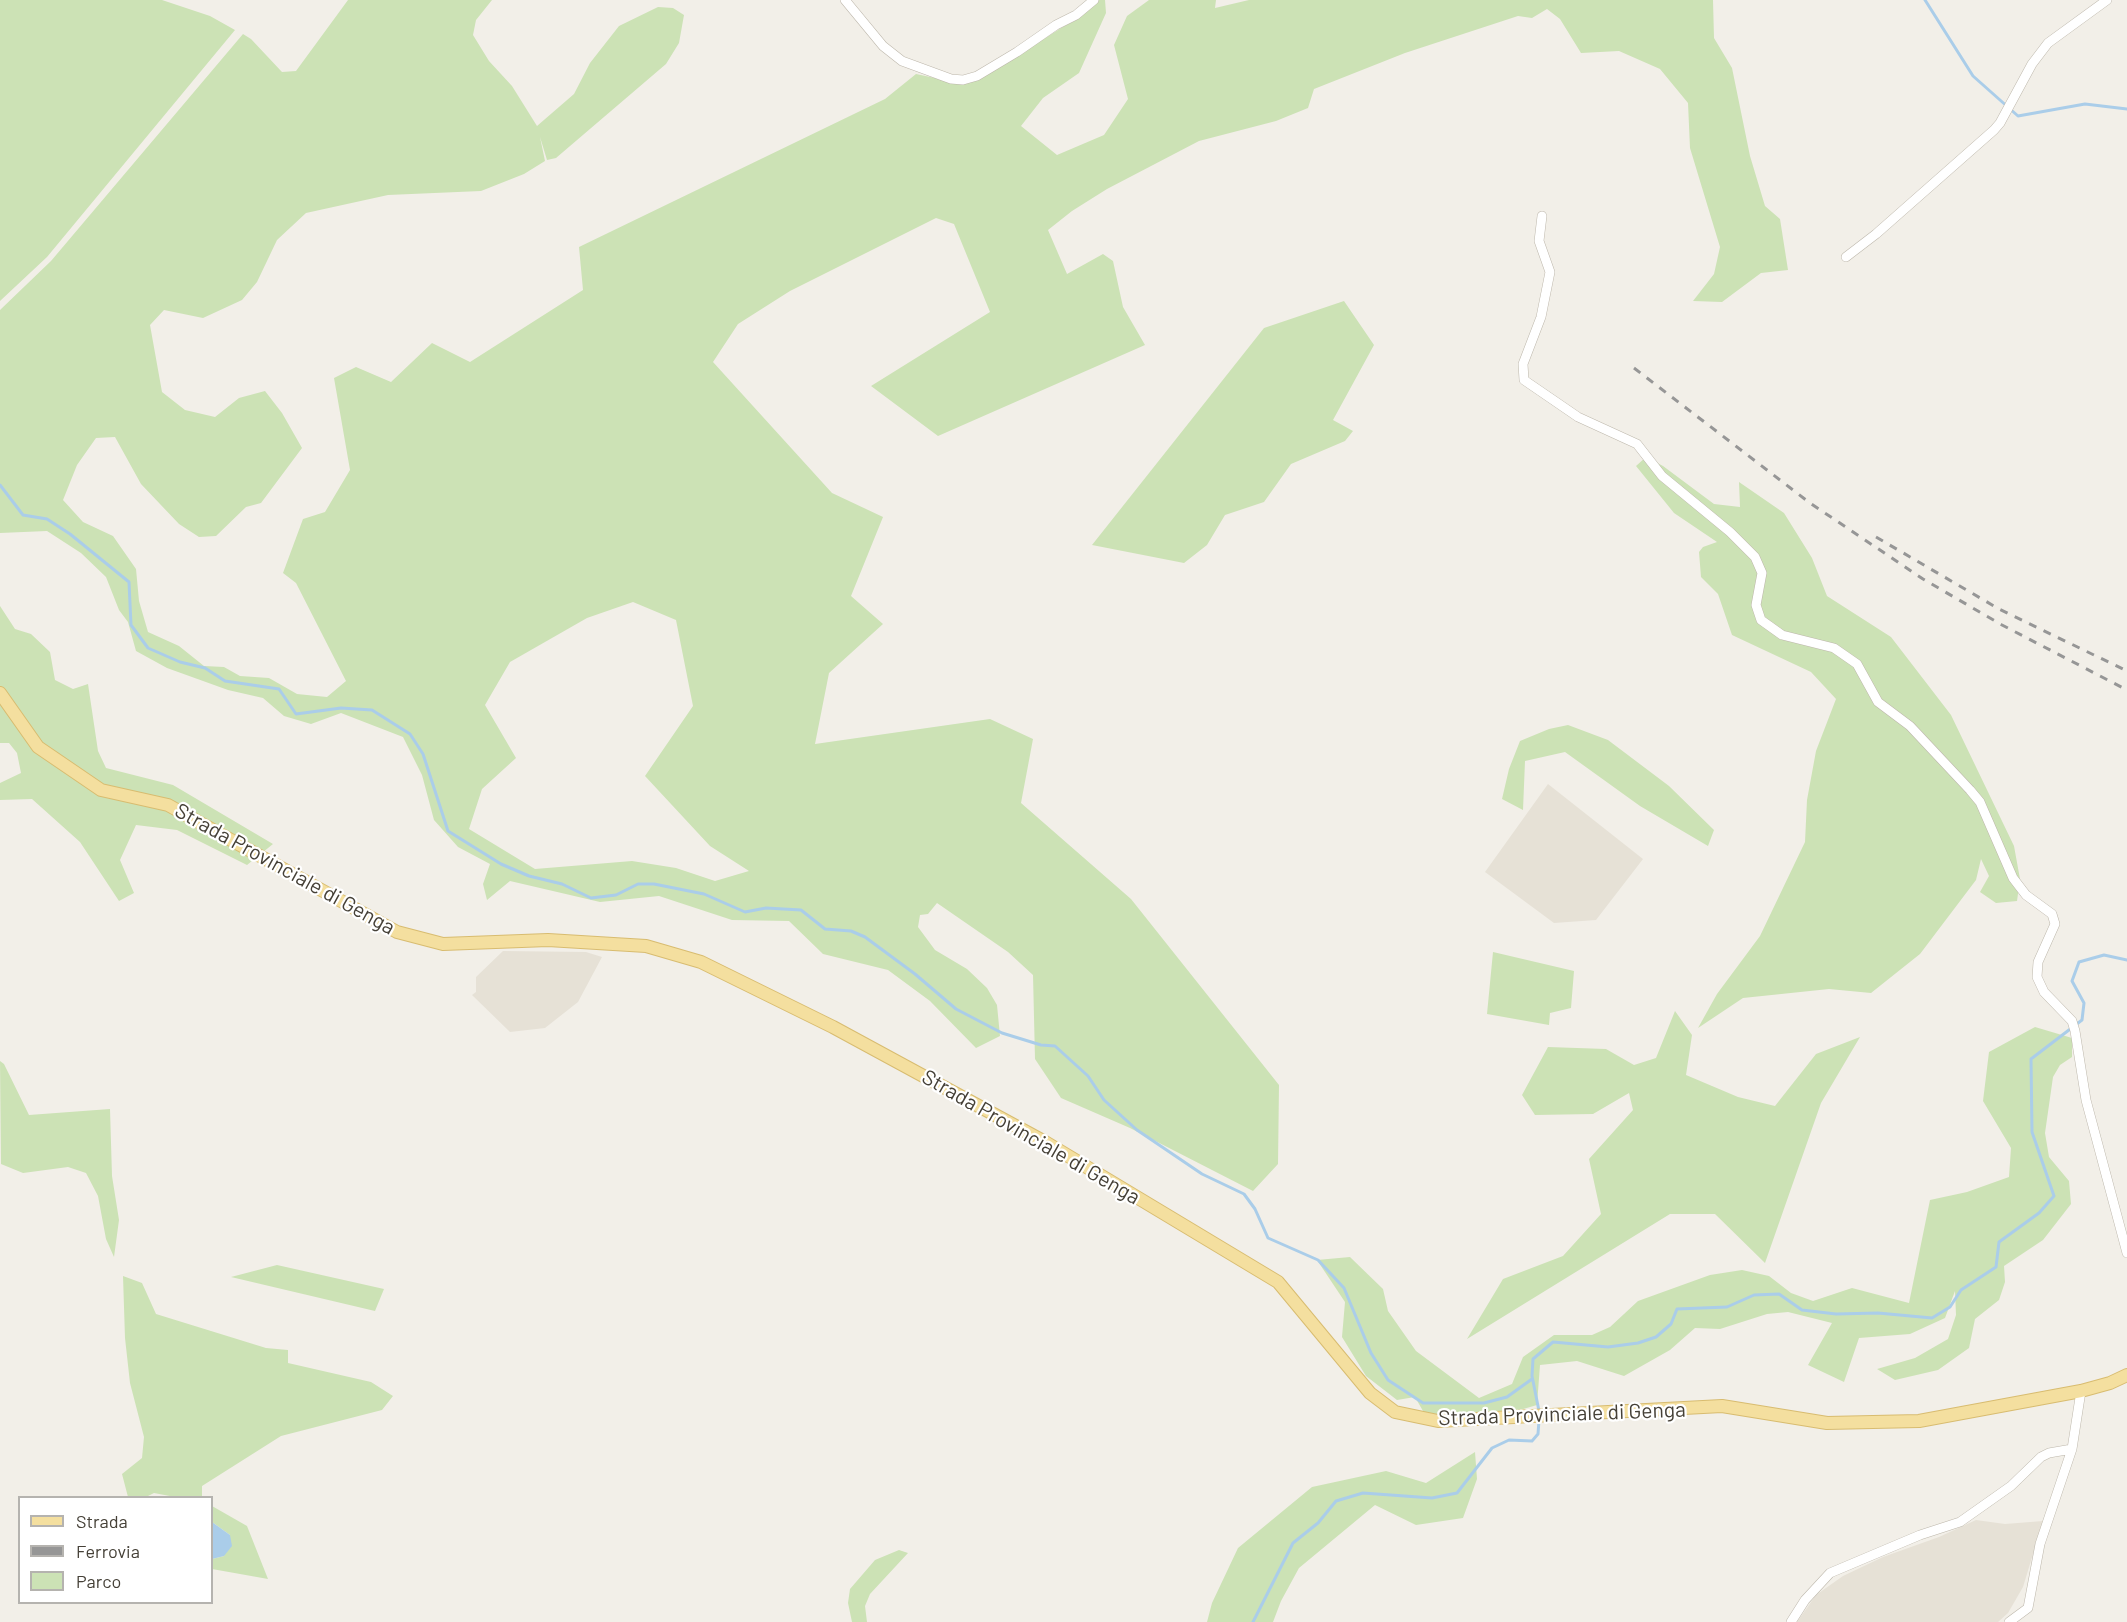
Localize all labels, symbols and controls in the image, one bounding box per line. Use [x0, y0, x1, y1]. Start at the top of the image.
street label: Strada Provinciale di Genga [171, 798, 399, 940]
street label: Strada Provinciale di Genga [917, 1064, 1145, 1210]
street label: Strada Provinciale di Genga [1438, 1397, 1686, 1431]
legend [18, 1496, 213, 1604]
text: Strada [76, 1510, 128, 1532]
text: Ferrovia [76, 1540, 140, 1562]
text: Parco [76, 1570, 121, 1592]

